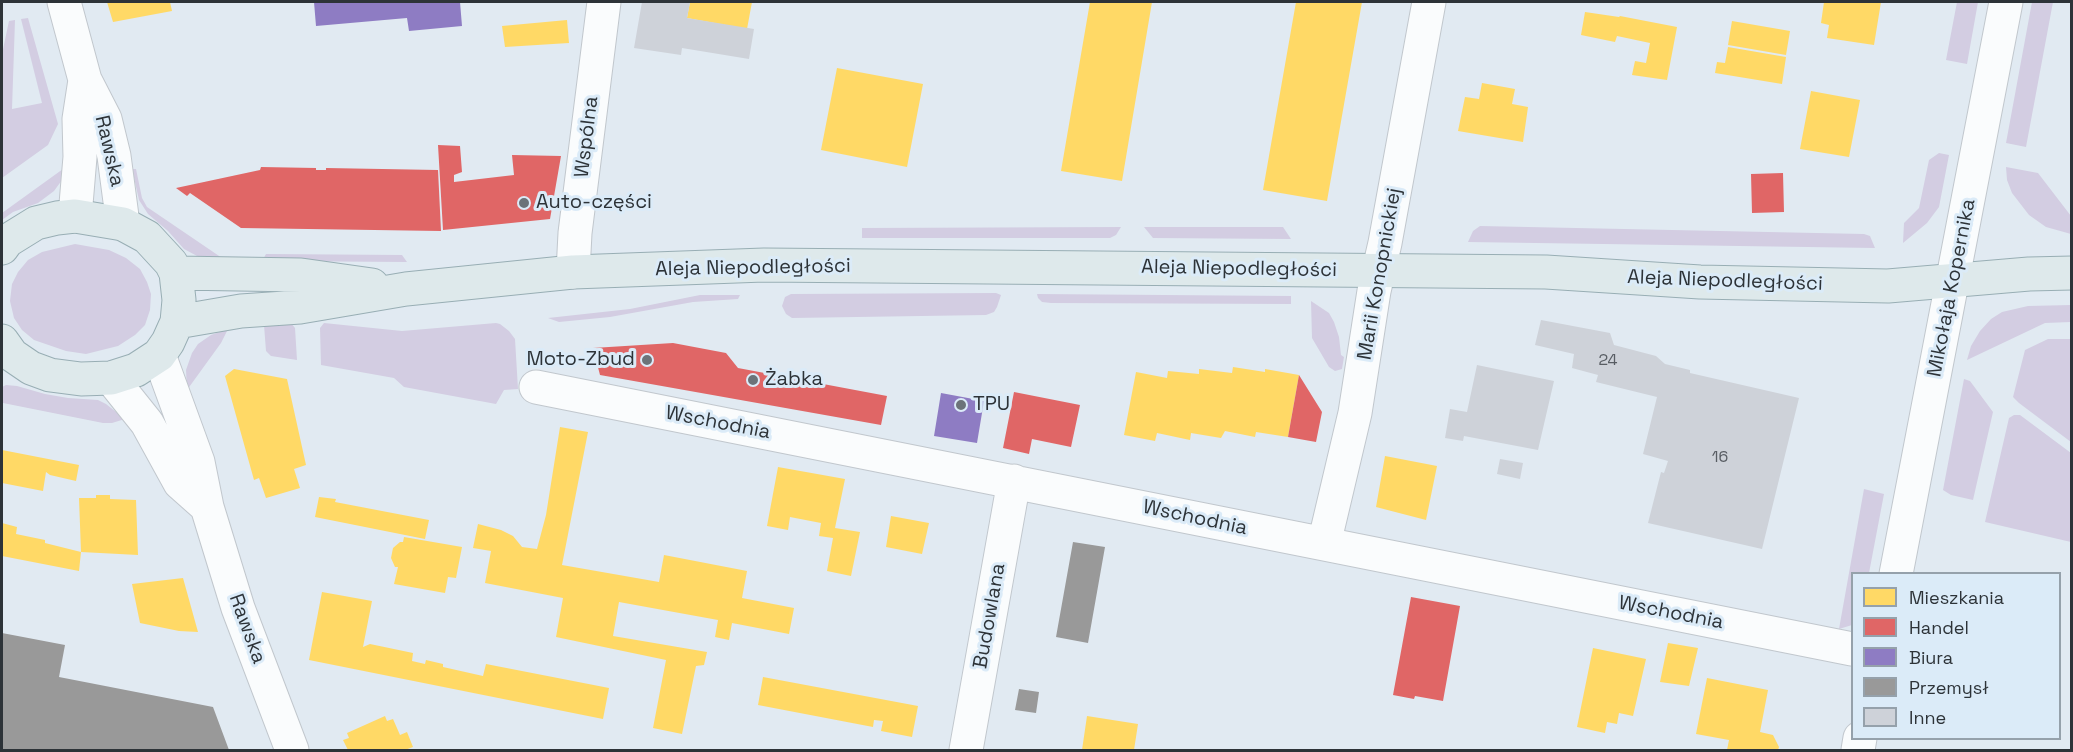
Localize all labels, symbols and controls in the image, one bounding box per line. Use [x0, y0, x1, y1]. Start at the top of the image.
street label: Wspólna [570, 95, 604, 179]
street label: Rawska [89, 113, 129, 189]
street label: Marii Konopnickiej [1353, 186, 1407, 362]
place label: Auto-części [536, 191, 652, 215]
marker: Auto-części [517, 196, 531, 210]
street label: Mikołaja Kopernika [1923, 197, 1981, 379]
street label: Aleja Niepodległości [655, 254, 851, 282]
street label: Aleja Niepodległości [1141, 255, 1337, 283]
street label: Aleja Niepodległości [1627, 266, 1823, 296]
place label: Moto-Zbud [526, 348, 635, 372]
house number: 24 [1598, 351, 1618, 371]
marker: Moto-Zbud [640, 353, 654, 367]
place label: Żabka [765, 368, 823, 392]
marker: Żabka [746, 373, 760, 387]
place label: TPU [973, 393, 1010, 417]
marker: TPU [954, 398, 968, 412]
street label: Wschodnia [664, 401, 772, 445]
house number: 16 [1712, 448, 1728, 468]
street label: Wschodnia [1141, 495, 1249, 541]
street label: Budowlana [969, 561, 1011, 671]
legend [1851, 572, 2061, 740]
text: Mieszkania [1909, 586, 2004, 609]
street label: Rawska [223, 591, 271, 667]
street label: Wschodnia [1617, 591, 1725, 635]
text: Handel [1909, 616, 1969, 639]
text: Biura [1909, 646, 1953, 669]
text: Przemysł [1909, 676, 1989, 699]
text: Inne [1909, 706, 1946, 729]

